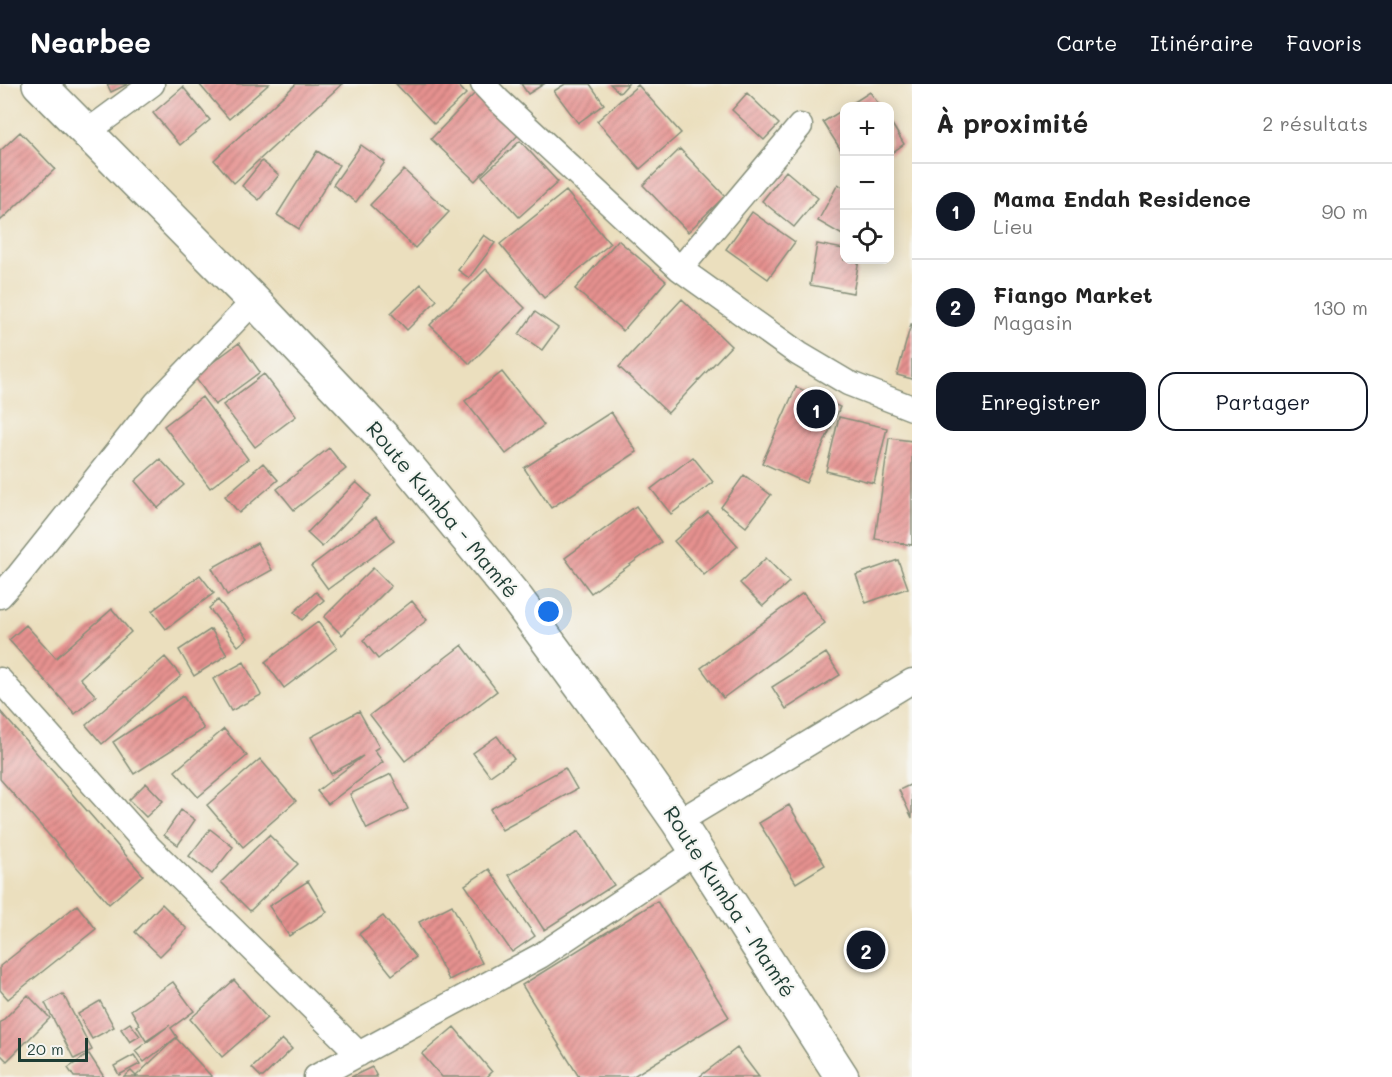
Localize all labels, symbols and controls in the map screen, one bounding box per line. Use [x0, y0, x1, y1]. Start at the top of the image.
text: Nearbee [30, 24, 151, 60]
text: Carte [1056, 29, 1117, 56]
text: Itinéraire [1150, 29, 1253, 56]
text: Favoris [1286, 29, 1362, 56]
map controls [840, 102, 894, 264]
button: + [840, 102, 894, 156]
text: À proximité [936, 106, 1088, 140]
text: 2 résultats [1262, 110, 1368, 136]
button: − [840, 156, 894, 210]
text: Mama Endah Residence [993, 184, 1251, 213]
text: 1 [951, 198, 960, 224]
text: 90 m [1322, 198, 1368, 224]
button: locate [840, 210, 894, 264]
text: Lieu [993, 213, 1033, 239]
text: Fiango Market [993, 280, 1153, 309]
text: 2 [950, 294, 961, 320]
text: 130 m [1313, 294, 1368, 320]
text: Magasin [993, 309, 1072, 335]
button: Enregistrer [936, 372, 1146, 431]
button: Partager [1158, 372, 1368, 431]
pin: 1 [796, 386, 836, 432]
street label: Route Kumba - Mamfé [361, 415, 525, 603]
your location [534, 597, 563, 626]
street label: Route Kumba - Mamfé [658, 800, 802, 1002]
pin: 2 [846, 928, 886, 972]
scale bar [18, 1035, 88, 1062]
text: 20 m [27, 1038, 64, 1059]

